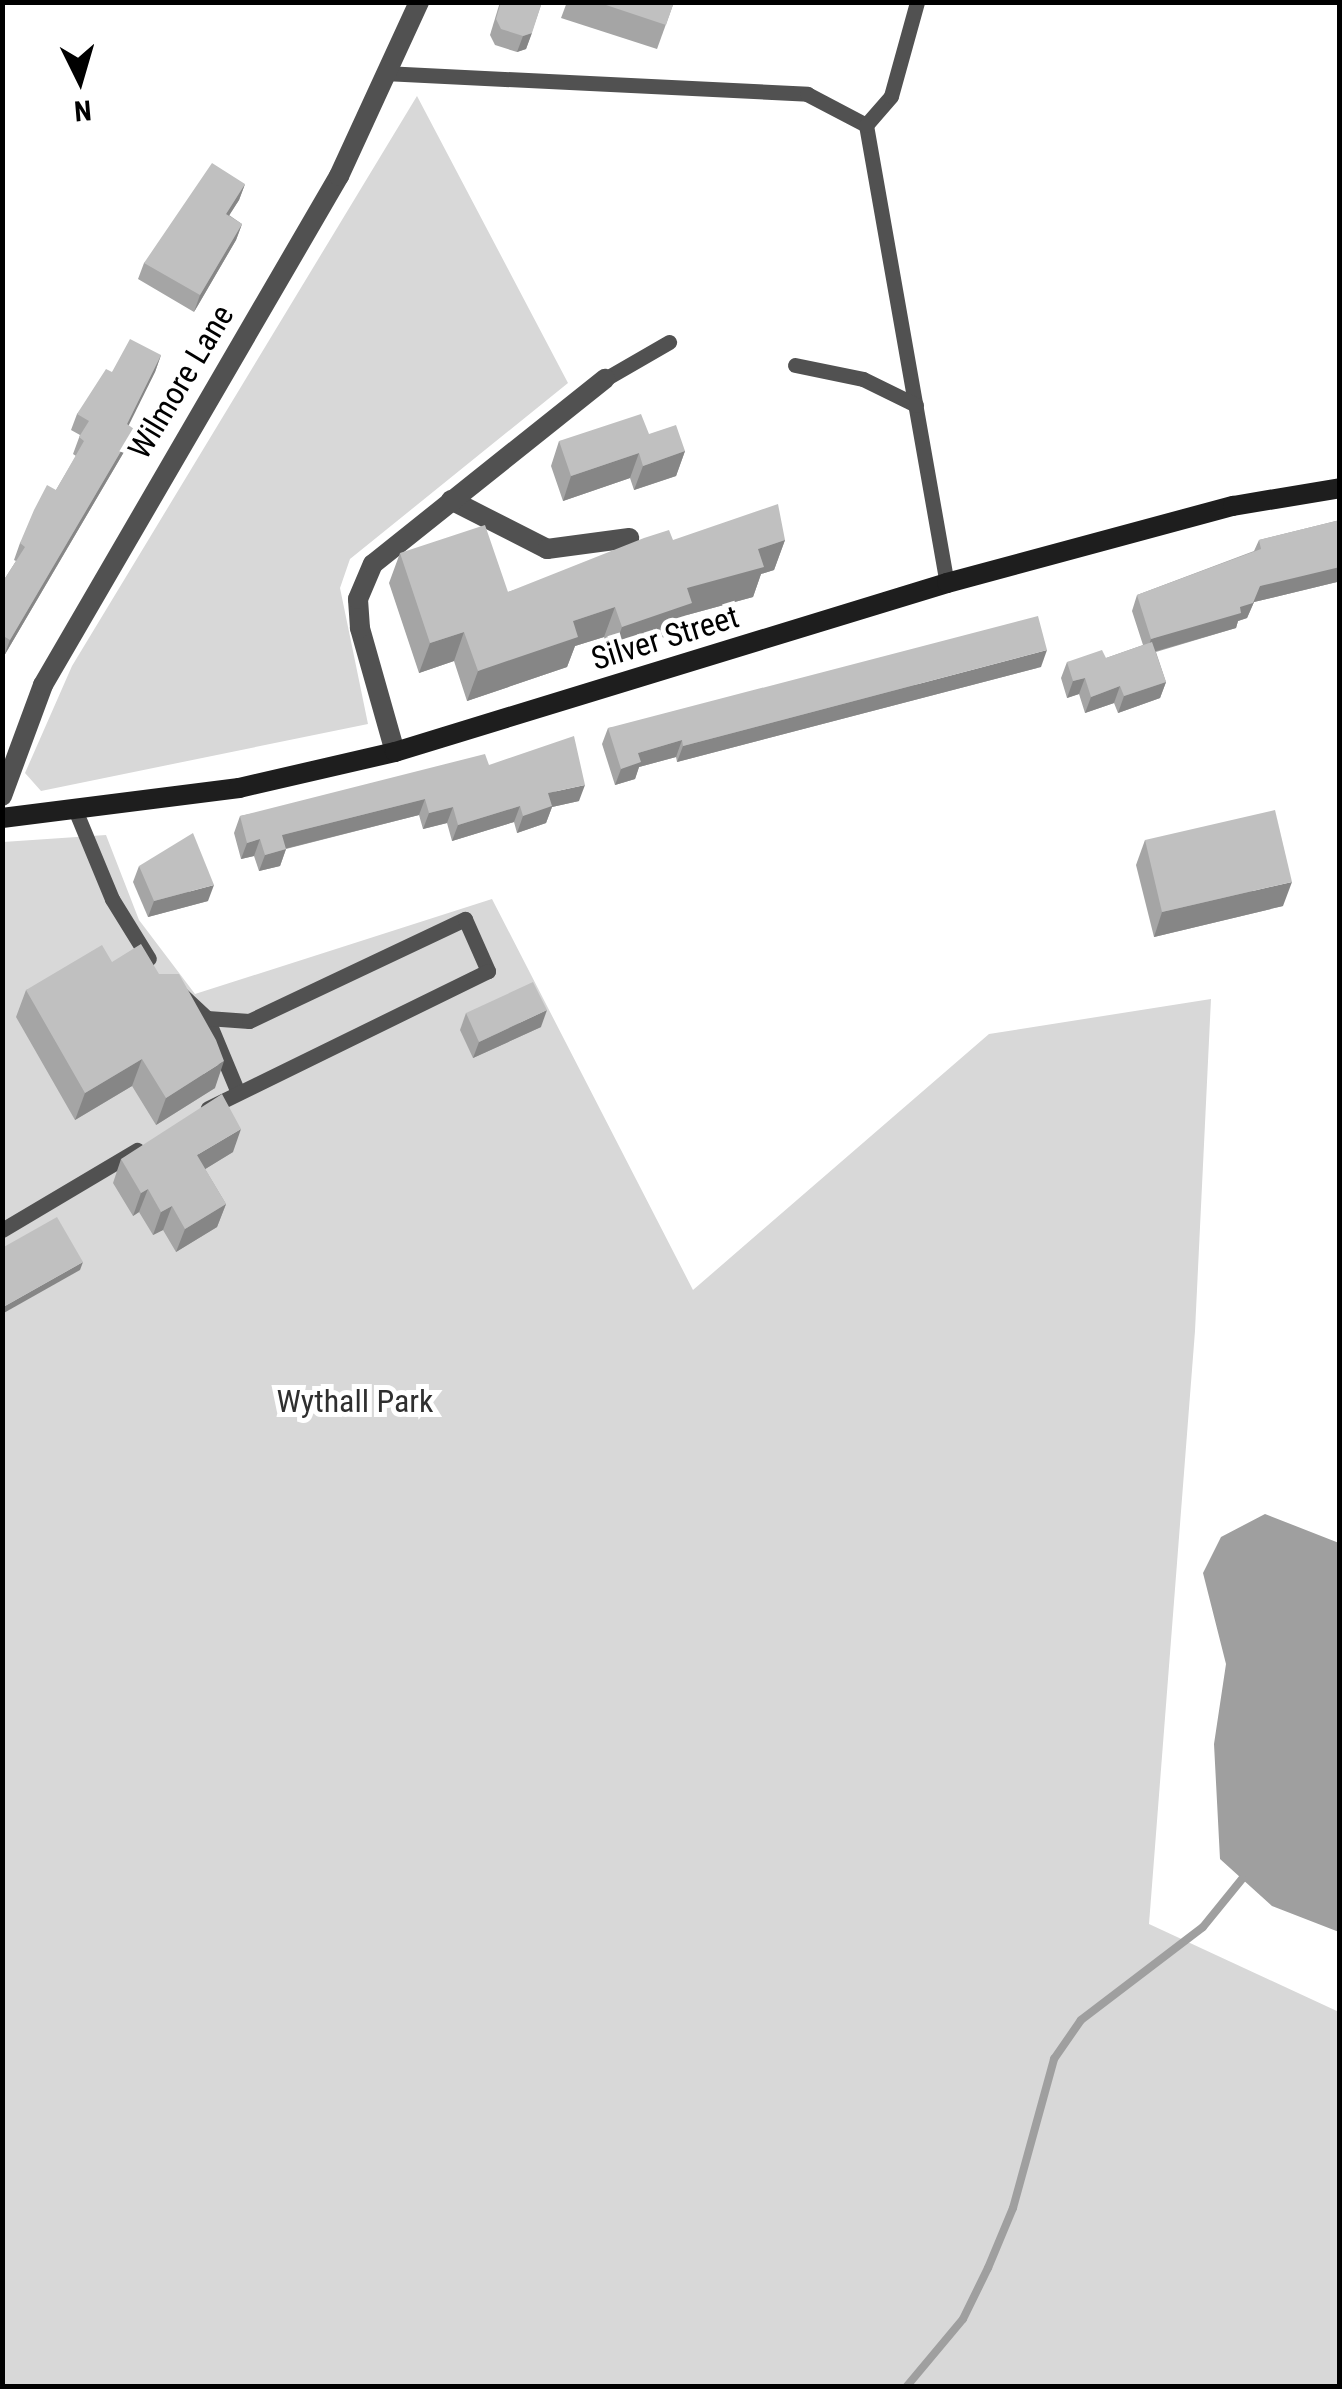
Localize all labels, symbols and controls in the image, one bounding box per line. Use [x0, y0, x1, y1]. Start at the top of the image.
north arrow [30, 30, 130, 130]
text: N [73, 93, 93, 128]
street label: Wilmore Lane [120, 298, 242, 466]
street label: Silver Street [587, 597, 743, 679]
park label: Wythall Park [276, 1382, 434, 1420]

